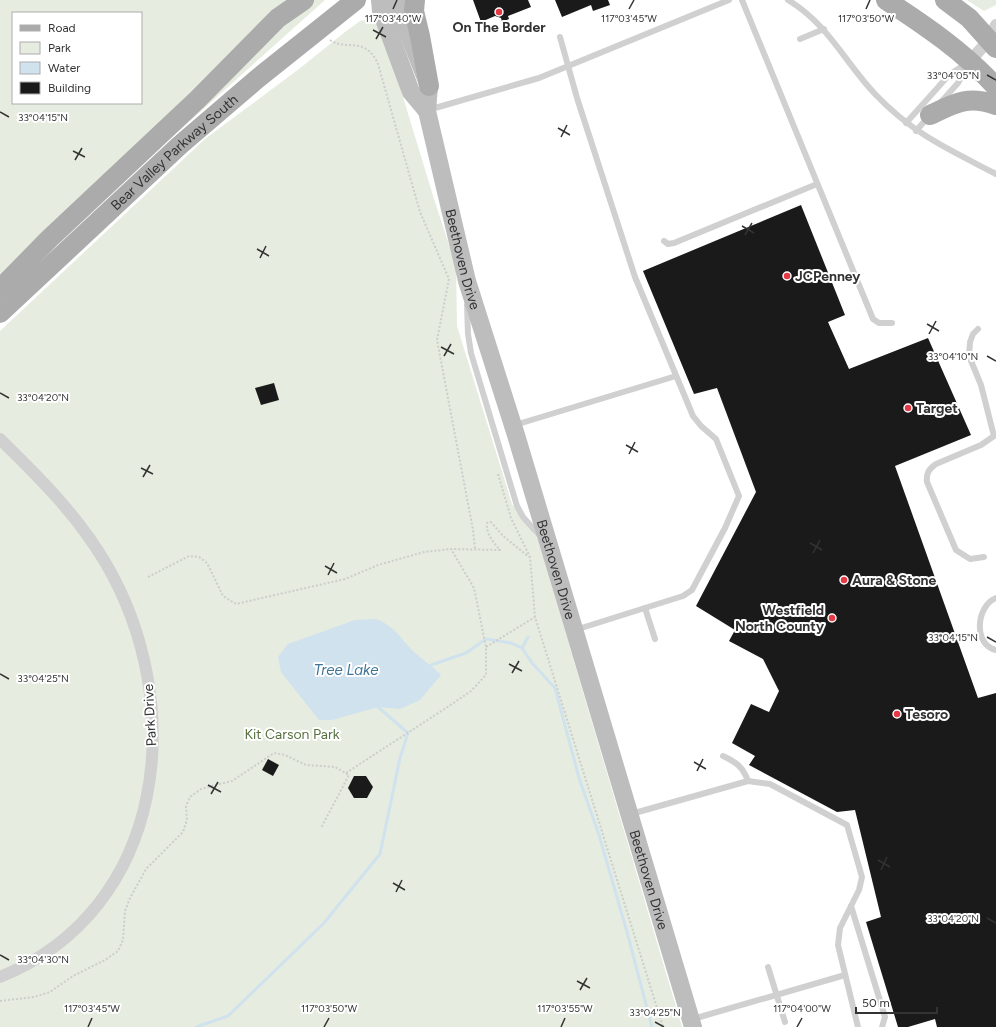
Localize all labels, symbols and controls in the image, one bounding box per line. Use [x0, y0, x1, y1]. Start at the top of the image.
marker: On The Border [494, 7, 504, 17]
legend [12, 12, 142, 104]
text: 117°03'40"W [365, 12, 422, 25]
text: 117°03'45"W [601, 12, 657, 25]
text: 117°03'50"W [838, 12, 894, 25]
place label: On The Border [453, 19, 546, 36]
text: Road [48, 21, 76, 35]
text: Park [48, 41, 71, 55]
text: Water [48, 61, 80, 75]
text: 33°04'05"N [927, 69, 979, 82]
text: Building [48, 81, 91, 95]
street label: Bear Valley Parkway South [107, 91, 241, 214]
text: 33°04'15"N [18, 111, 68, 124]
street label: Beethoven Drive [442, 207, 484, 312]
place label: JCPenney [795, 268, 861, 285]
marker: JCPenney [782, 271, 792, 281]
text: 33°04'10"N [928, 350, 978, 363]
text: 33°04'20"N [17, 391, 69, 404]
place label: Target [916, 400, 958, 417]
marker: Target [903, 403, 913, 413]
street label: Beethoven Drive [533, 517, 579, 622]
place label: Aura & Stone [852, 572, 937, 589]
marker: Aura & Stone [839, 575, 849, 585]
place label: Westfield North County [735, 602, 825, 635]
marker: Westfield North County [827, 613, 837, 623]
text: 33°04'15"N [928, 631, 978, 644]
water label: Tree Lake [314, 661, 378, 679]
text: 33°04'25"N [17, 672, 69, 685]
street label: Park Drive [140, 683, 160, 747]
place label: Tesoro [905, 706, 948, 723]
marker: Tesoro [892, 709, 902, 719]
park label: Kit Carson Park [244, 726, 340, 743]
street label: Beethoven Drive [626, 828, 672, 932]
text: 33°04'20"N [927, 912, 979, 925]
text: 33°04'30"N [17, 953, 69, 966]
scale bar [856, 989, 937, 1015]
text: 50 m [862, 996, 890, 1010]
text: 117°03'45"W [64, 1002, 120, 1015]
text: 117°03'50"W [301, 1002, 357, 1015]
text: 117°03'55"W [537, 1002, 593, 1015]
text: 117°04'00"W [773, 1002, 831, 1015]
text: 33°04'25"N [629, 1006, 681, 1019]

